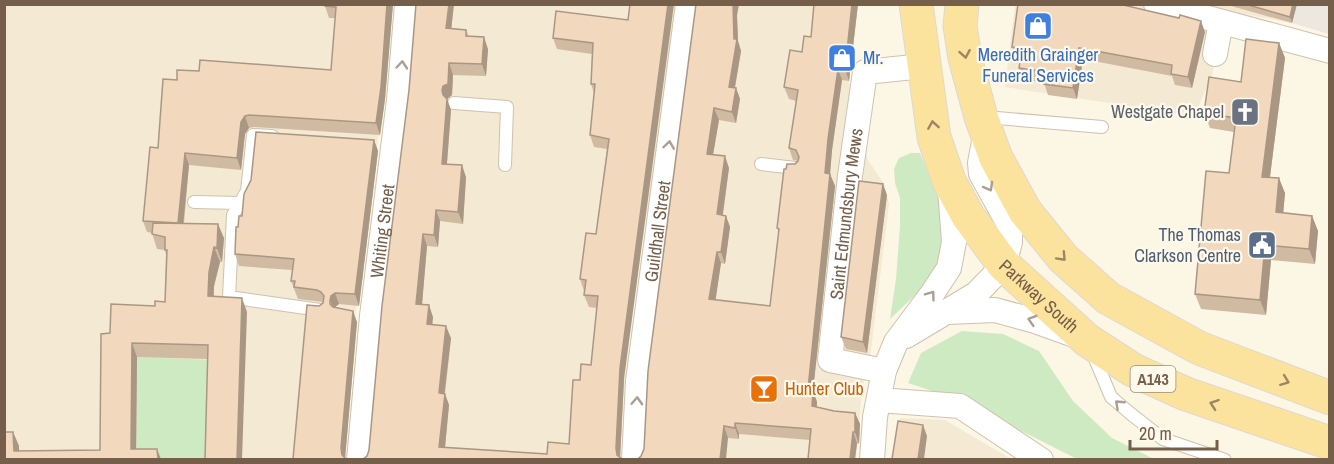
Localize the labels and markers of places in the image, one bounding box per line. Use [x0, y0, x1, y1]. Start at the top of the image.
shop icon: Meredith Grainger Funeral Services [1022, 10, 1054, 42]
shop icon: Mr. [826, 42, 858, 74]
place label: Meredith Grainger Funeral Services [978, 42, 1098, 88]
place label: Mr. [863, 45, 884, 70]
church icon: Westgate Chapel [1229, 96, 1261, 128]
place label: Westgate Chapel [1111, 99, 1224, 124]
place label: The Thomas Clarkson Centre [1134, 222, 1241, 268]
public building icon: The Thomas Clarkson Centre [1246, 229, 1278, 261]
bar icon: Hunter Club [748, 373, 780, 405]
place label: Hunter Club [785, 376, 864, 401]

